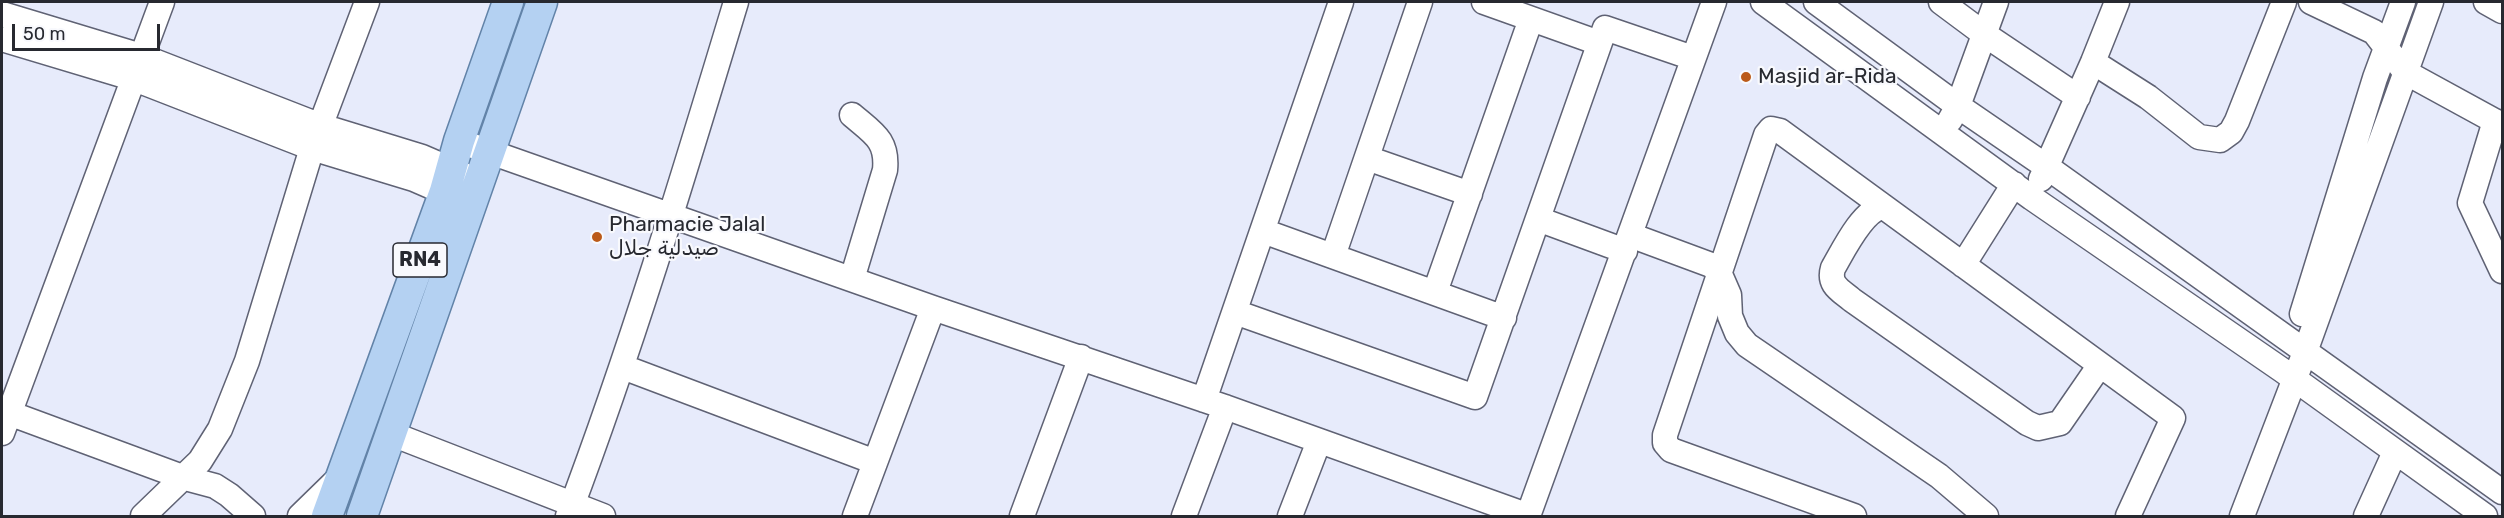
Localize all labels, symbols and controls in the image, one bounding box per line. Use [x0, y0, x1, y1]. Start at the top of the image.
scale bar [15, 12, 164, 50]
text: 50 m [23, 23, 66, 45]
place label: Masjid ar-Rida [1758, 64, 1897, 90]
marker: Masjid ar-Rida [1739, 70, 1753, 84]
place label: Pharmacie Jalal صيدلية جلال [609, 212, 765, 262]
marker: Pharmacie Jalal صيدلية جلال [590, 230, 604, 244]
road number: RN4 [393, 243, 447, 277]

